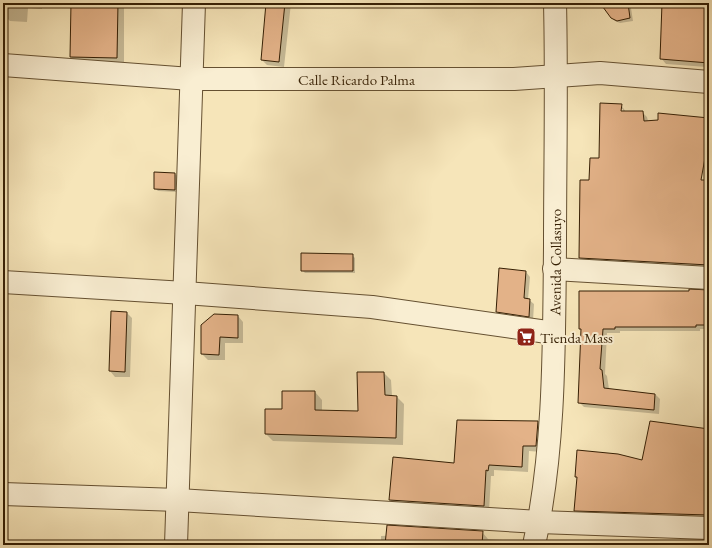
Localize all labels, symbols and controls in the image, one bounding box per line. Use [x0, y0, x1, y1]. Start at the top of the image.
street label: Calle Ricardo Palma [298, 70, 415, 89]
street label: Avenida Collasuyo [545, 209, 565, 317]
supermarket icon: Tienda Mass [515, 326, 537, 348]
place label: Tienda Mass [540, 328, 613, 347]

